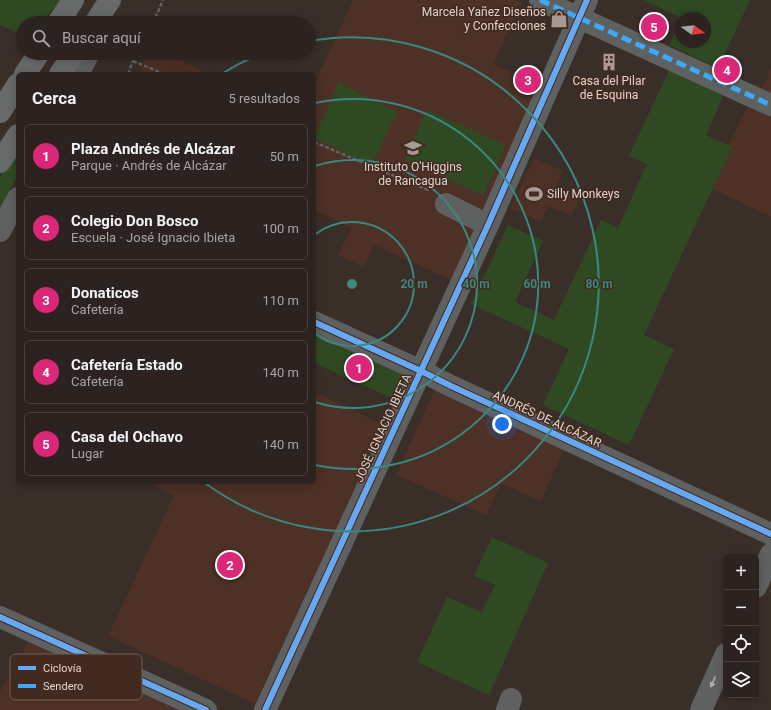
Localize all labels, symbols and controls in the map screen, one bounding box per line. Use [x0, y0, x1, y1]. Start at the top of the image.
place label: Marcela Yañez Diseños y Confecciones [422, 5, 546, 33]
shop icon: Marcela Yañez Diseños y Confecciones [549, 9, 569, 29]
pin: 5 [641, 12, 667, 42]
north arrow [675, 12, 711, 48]
search box [16, 16, 316, 60]
icon: search [30, 27, 52, 49]
text: Buscar aquí [62, 29, 141, 47]
building icon: Casa del Pilar de Esquina [599, 52, 619, 72]
pin: 4 [714, 55, 740, 85]
pin: 3 [515, 65, 541, 95]
place label: Casa del Pilar de Esquina [572, 74, 646, 102]
text: Cerca [32, 88, 76, 108]
text: 5 resultados [228, 91, 300, 106]
school or university icon: Instituto O'Higgins de Rancagua [403, 138, 423, 158]
text: Plaza Andrés de Alcázar [71, 140, 235, 158]
text: 1 [42, 149, 50, 164]
text: 50 m [270, 149, 299, 164]
text: Parque · Andrés de Alcázar [71, 158, 227, 173]
place label: Instituto O'Higgins de Rancagua [364, 160, 462, 188]
sports icon: Silly Monkeys [524, 184, 544, 204]
place label: Silly Monkeys [547, 187, 620, 201]
text: Colegio Don Bosco [71, 212, 198, 230]
text: 2 [42, 221, 50, 236]
text: 100 m [262, 221, 299, 236]
text: Escuela · José Ignacio Ibieta [71, 230, 235, 245]
centre of rings [345, 277, 359, 291]
text: 20 m [400, 277, 428, 291]
text: 40 m [462, 277, 490, 291]
text: 60 m [523, 277, 551, 291]
text: 80 m [585, 277, 613, 291]
text: Donaticos [71, 284, 139, 302]
text: 3 [42, 293, 50, 308]
text: 110 m [262, 293, 299, 308]
text: Cafetería [71, 302, 124, 317]
pin: 1 [346, 353, 372, 383]
text: Cafetería Estado [71, 356, 183, 374]
text: 4 [42, 365, 50, 380]
text: 140 m [262, 365, 299, 380]
street label: JOSÉ IGNACIO IBIETA [351, 371, 414, 484]
text: Cafetería [71, 374, 124, 389]
street label: ANDRÉS DE ALCÁZAR [490, 387, 605, 451]
your location [492, 414, 512, 434]
text: Casa del Ochavo [71, 428, 183, 446]
text: 5 [42, 437, 50, 452]
text: 140 m [262, 437, 299, 452]
text: Lugar [71, 446, 104, 461]
pin: 2 [217, 550, 243, 580]
map controls [723, 554, 759, 698]
button: + [723, 554, 759, 590]
button: − [723, 590, 759, 626]
button: locate [723, 626, 759, 662]
legend [10, 654, 142, 700]
text: Ciclovía [43, 662, 82, 675]
button: layers [723, 662, 759, 698]
one-way arrow [710, 676, 716, 687]
text: Sendero [43, 680, 83, 693]

